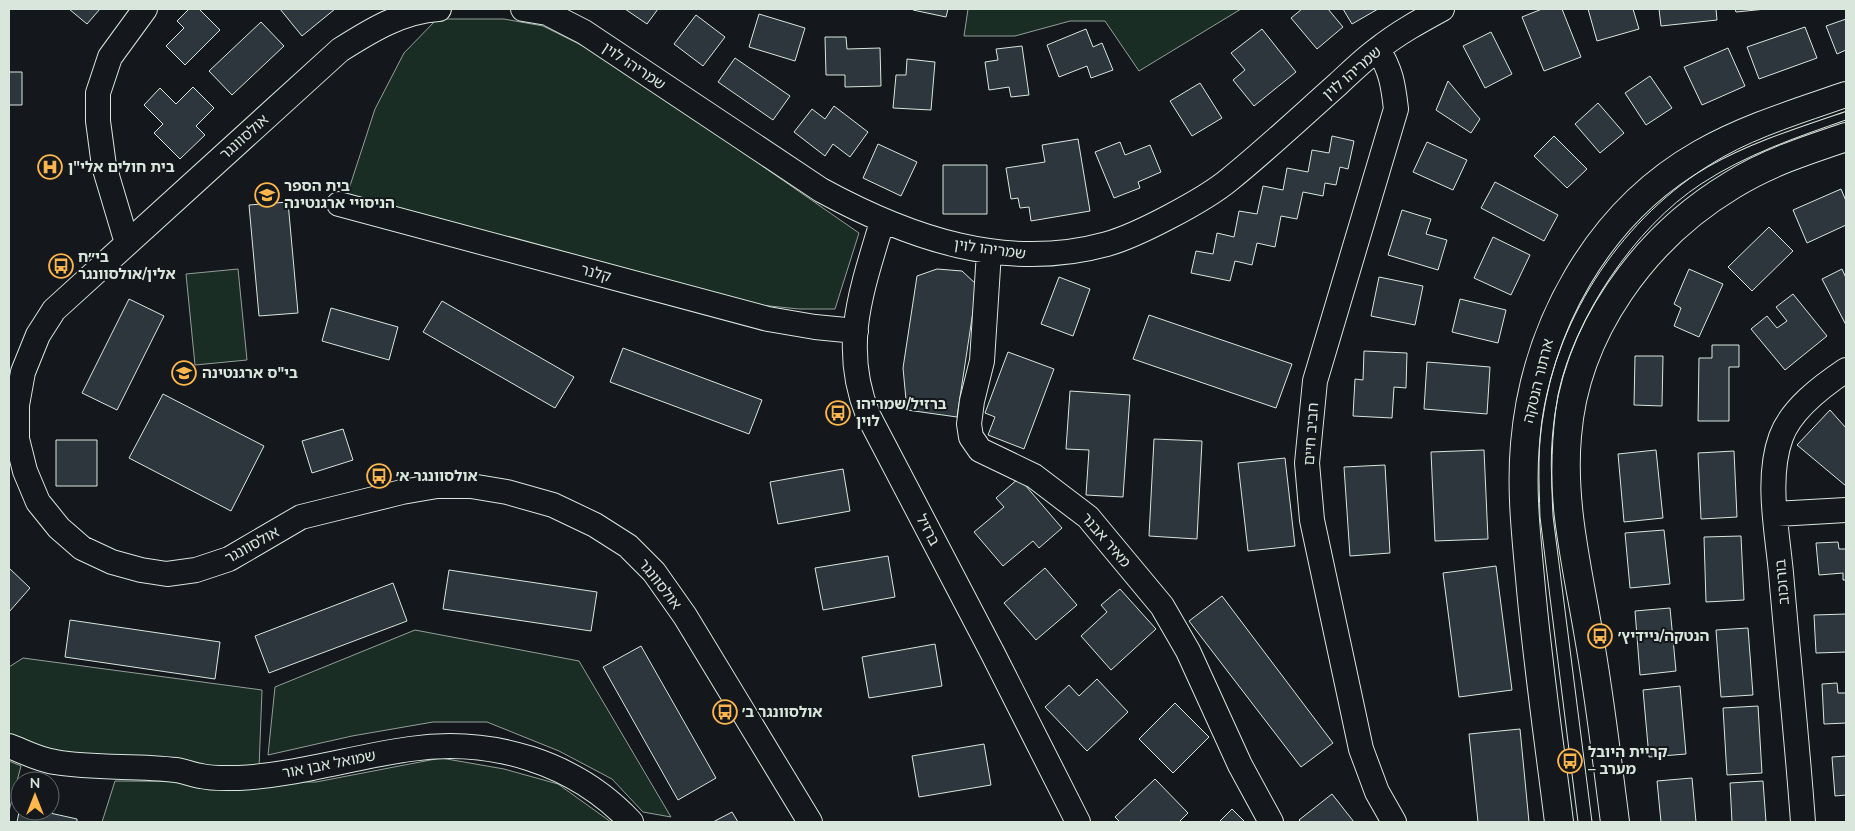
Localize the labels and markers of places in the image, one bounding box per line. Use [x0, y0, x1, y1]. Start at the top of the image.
hospital icon: בית חולים אלי"ן [37, 154, 63, 180]
place label: בית חולים אלי"ן [68, 157, 175, 177]
place label: בית הספר הניסויי ארגנטינה [284, 176, 395, 213]
school or university icon: בית הספר הניסויי ארגנטינה [254, 182, 280, 208]
place label: בי״ח אלין/אולסוונגר [78, 247, 176, 284]
bus stop icon: בי״ח אלין/אולסוונגר [48, 253, 74, 279]
school or university icon: בי"ס ארגנטינה [171, 360, 197, 386]
place label: בי"ס ארגנטינה [202, 363, 298, 383]
place label: ברזיל/שמריהו לוין [856, 394, 947, 431]
bus stop icon: ברזיל/שמריהו לוין [825, 400, 851, 426]
bus stop icon: אולסוונגר א׳ [366, 463, 392, 489]
place label: אולסוונגר א׳ [396, 466, 478, 486]
bus stop icon: הנטקה/ניידיץ׳ [1587, 623, 1613, 649]
place label: הנטקה/ניידיץ׳ [1618, 626, 1709, 646]
bus stop icon: אולסוונגר ב׳ [712, 699, 738, 725]
place label: אולסוונגר ב׳ [742, 702, 822, 722]
place label: קריית היובל – מערב [1588, 742, 1668, 779]
bus stop icon: קריית היובל – מערב [1557, 748, 1583, 774]

